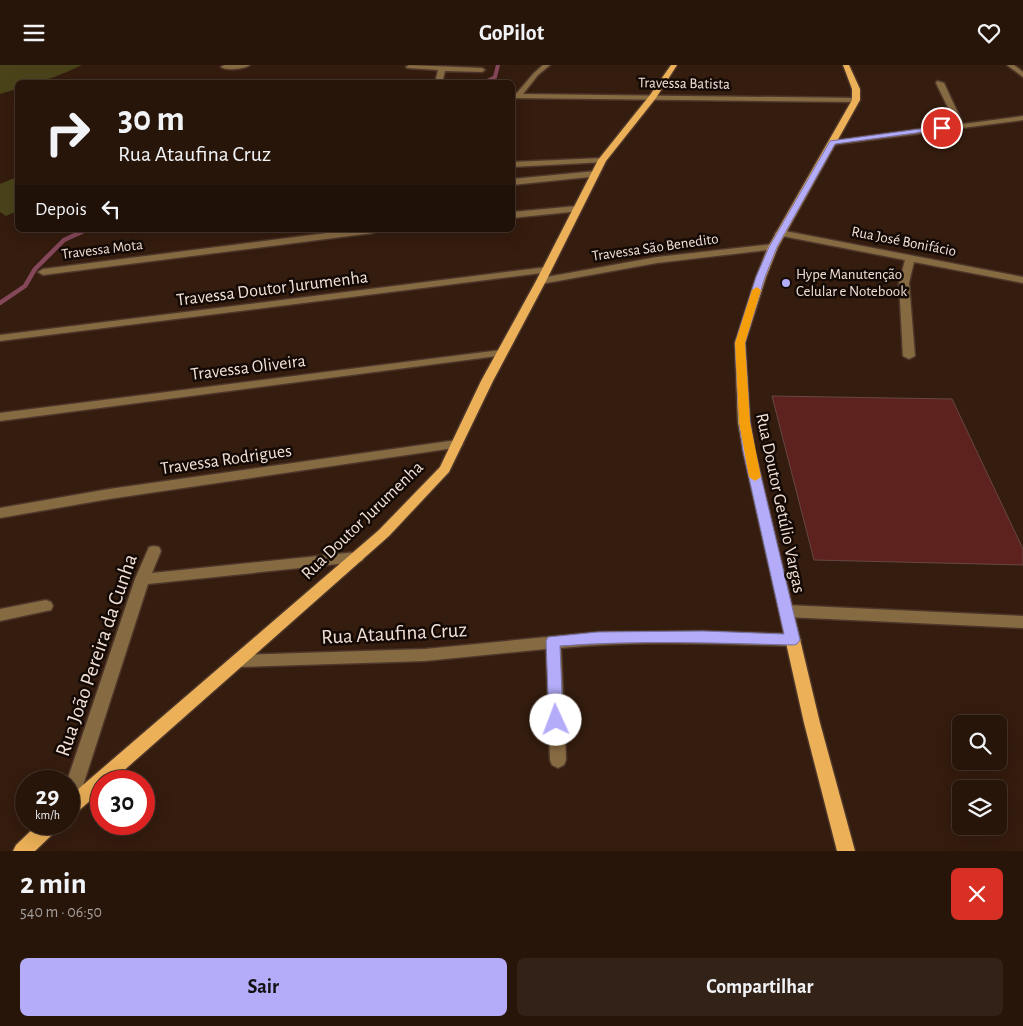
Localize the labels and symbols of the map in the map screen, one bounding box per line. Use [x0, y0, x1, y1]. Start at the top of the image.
street label: Travessa Batista [638, 75, 730, 92]
pin [921, 107, 963, 149]
street label: Rua José Bonifácio [850, 224, 958, 259]
street label: Travessa São Benedito [591, 231, 719, 264]
street label: Travessa Mota [60, 237, 144, 262]
place label: Hype Manutenção Celular e Notebook [796, 267, 907, 299]
street label: Travessa Doutor Jurumenha [175, 268, 369, 310]
marker: Hype Manutenção Celular e Notebook [780, 277, 792, 289]
street label: Travessa Oliveira [190, 352, 307, 384]
street label: Rua Doutor Getúlio Vargas [752, 412, 808, 595]
street label: Travessa Rodrigues [159, 442, 293, 478]
street label: Rua Doutor Jurumenha [298, 458, 427, 583]
street label: Rua João Pereira da Cunha [52, 551, 141, 759]
street label: Rua Ataufina Cruz [321, 619, 467, 648]
position arrow [529, 693, 581, 745]
speed limit sign: 30 [90, 770, 155, 835]

